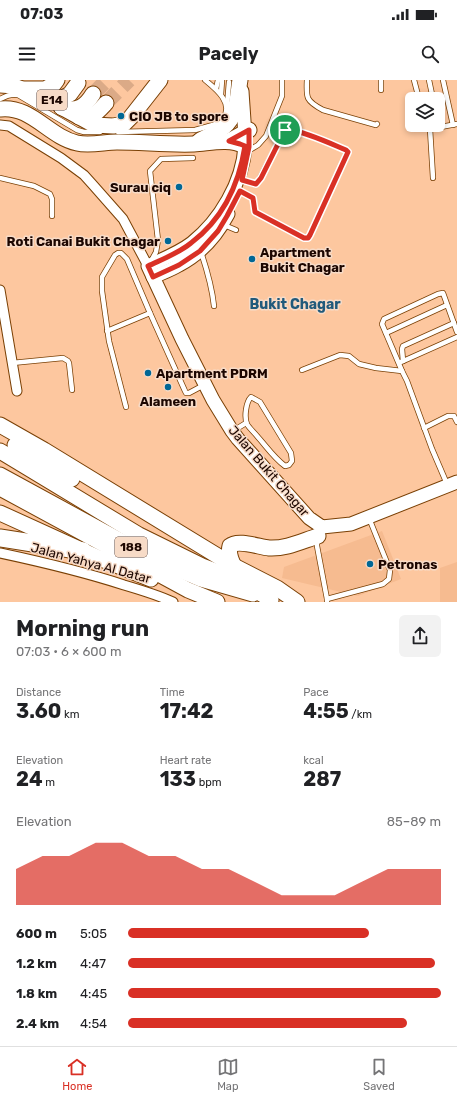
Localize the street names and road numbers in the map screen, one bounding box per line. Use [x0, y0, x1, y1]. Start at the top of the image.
road number: E14 [37, 90, 67, 110]
street label: Jalan Bukit Chagar [225, 423, 312, 520]
road number: 188 [115, 537, 147, 557]
street label: Jalan Yahya Al Datar [29, 540, 153, 586]

